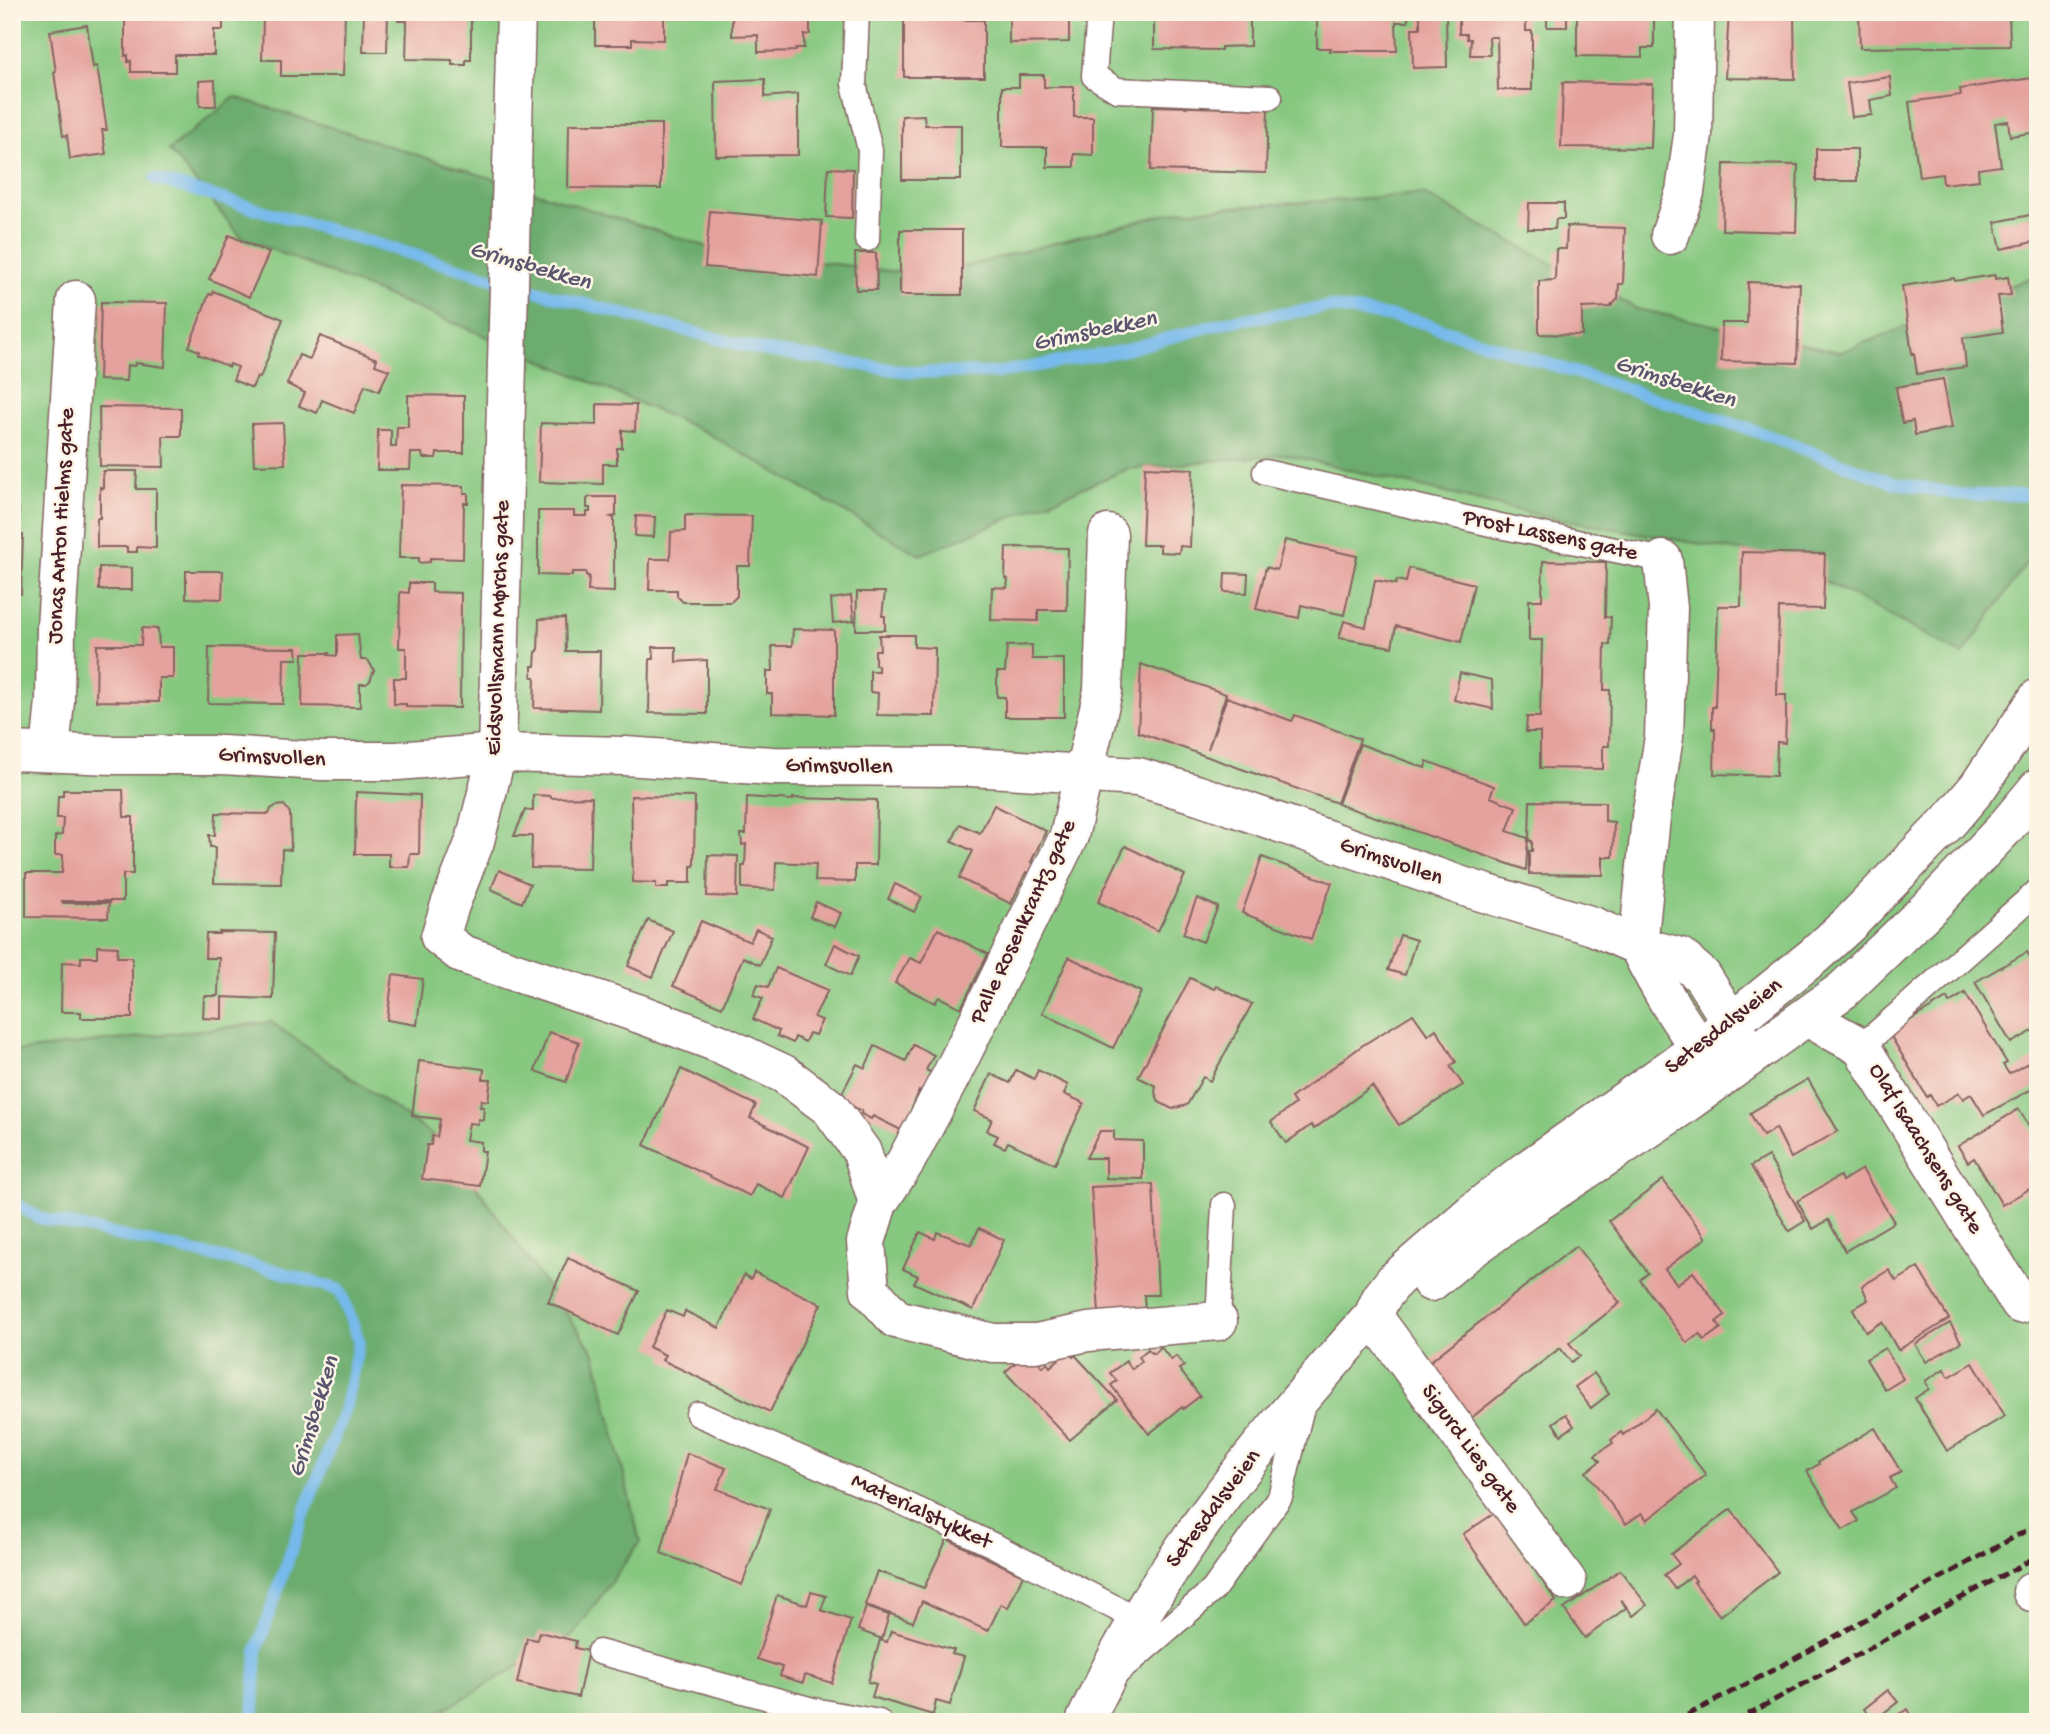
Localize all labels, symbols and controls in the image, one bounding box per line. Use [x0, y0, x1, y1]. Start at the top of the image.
water label: Grimsbekken [466, 236, 595, 298]
water label: Grimsbekken [1031, 305, 1160, 359]
water label: Grimsbekken [1611, 350, 1739, 416]
street label: Jonas Anton Hielms gate [42, 406, 82, 645]
street label: Eidsvollsmann Mørchs gate [481, 499, 517, 756]
street label: Prost Lassens gate [1459, 504, 1641, 568]
street label: Grimsvollen [218, 742, 326, 774]
street label: Grimsvollen [785, 753, 893, 781]
street label: Palle Rosenkrantz gate [964, 815, 1084, 1029]
street label: Grimsvollen [1336, 832, 1446, 892]
street label: Setesdalsveien [1660, 973, 1788, 1081]
street label: Olaf Isaachsens gate [1862, 1059, 1989, 1240]
water label: Grimsbekken [283, 1352, 347, 1481]
street label: Sigurd Lies gate [1414, 1379, 1527, 1520]
street label: Setesdalsveien [1161, 1444, 1268, 1574]
street label: Materialstykket [846, 1468, 997, 1557]

